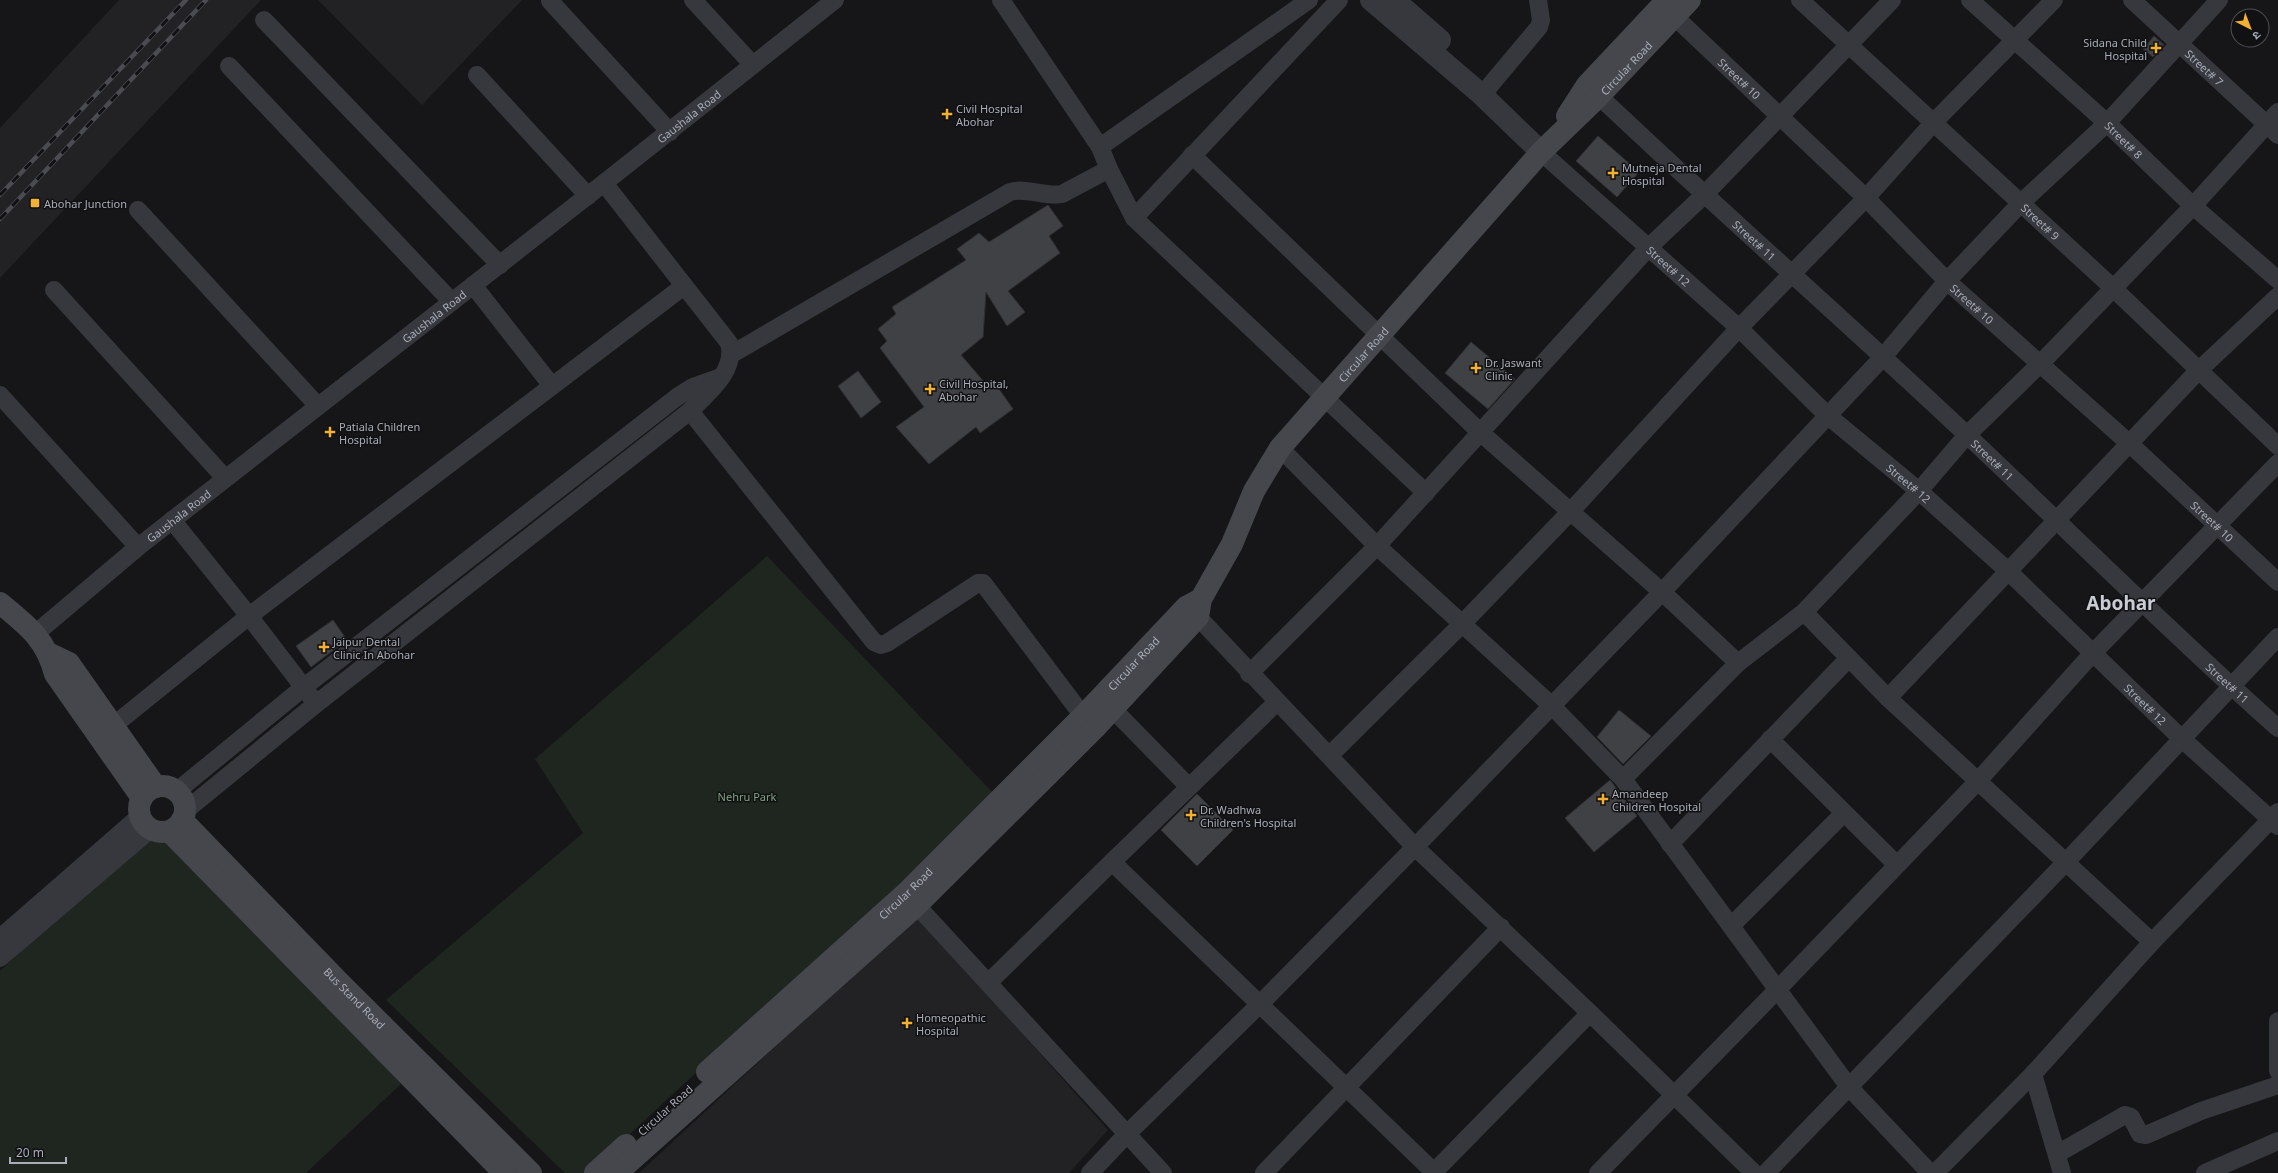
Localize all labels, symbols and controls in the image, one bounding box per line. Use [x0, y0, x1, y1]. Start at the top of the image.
north arrow [2230, 8, 2270, 48]
text: उ [2249, 28, 2264, 44]
place label: Sidana Child Hospital [2083, 35, 2147, 63]
street label: Circular Road [1597, 37, 1655, 98]
marker: Sidana Child Hospital [2150, 42, 2162, 54]
street label: Street# 7 [2182, 46, 2227, 89]
street label: Street# 10 [1715, 54, 1764, 102]
street label: Gaushala Road [653, 86, 724, 146]
place label: Civil Hospital Abohar [956, 101, 1023, 129]
marker: Civil Hospital Abohar [941, 108, 953, 120]
street label: Street# 8 [2102, 118, 2146, 161]
place label: Mutneja Dental Hospital [1622, 160, 1702, 188]
marker: Mutneja Dental Hospital [1607, 167, 1619, 179]
place label: Abohar Junction [44, 196, 127, 211]
marker: Abohar Junction [29, 197, 41, 209]
street label: Street# 9 [2018, 200, 2063, 243]
street label: Street# 11 [1730, 217, 1779, 264]
street label: Street# 12 [1644, 242, 1694, 289]
street label: Street# 10 [1947, 280, 1997, 327]
street label: Gaushala Road [398, 286, 469, 346]
street label: Circular Road [1334, 323, 1391, 385]
place label: Dr. Jaswant Clinic [1485, 355, 1542, 383]
marker: Dr. Jaswant Clinic [1470, 362, 1482, 374]
place label: Civil Hospital, Abohar [939, 376, 1009, 404]
marker: Civil Hospital, Abohar [924, 383, 936, 395]
place label: Patiala Children Hospital [339, 419, 420, 447]
marker: Patiala Children Hospital [324, 426, 336, 438]
street label: Street# 11 [1968, 436, 2017, 483]
street label: Street# 12 [1884, 460, 1934, 506]
street label: Gaushala Road [143, 486, 214, 545]
street label: Street# 10 [2188, 497, 2237, 545]
district label: Abohar [2086, 590, 2156, 616]
street label: Circular Road [1104, 633, 1162, 693]
place label: Jaipur Dental Clinic In Abohar [332, 634, 415, 662]
marker: Jaipur Dental Clinic In Abohar [318, 641, 330, 653]
street label: Street# 11 [2203, 659, 2253, 706]
street label: Street# 12 [2121, 680, 2170, 728]
place label: Amandeep Children Hospital [1612, 786, 1701, 814]
park label: Nehru Park [718, 789, 777, 804]
marker: Amandeep Children Hospital [1597, 793, 1609, 805]
place label: Dr. Wadhwa Children's Hospital [1200, 802, 1296, 830]
marker: Dr. Wadhwa Children's Hospital [1185, 809, 1197, 821]
street label: Circular Road [875, 864, 935, 922]
street label: Bus Stand Road [321, 964, 389, 1032]
place label: Homeopathic Hospital [916, 1010, 986, 1038]
marker: Homeopathic Hospital [901, 1017, 913, 1029]
street label: Circular Road [634, 1081, 696, 1139]
scale bar [10, 1139, 66, 1165]
text: 20 m [16, 1144, 44, 1161]

